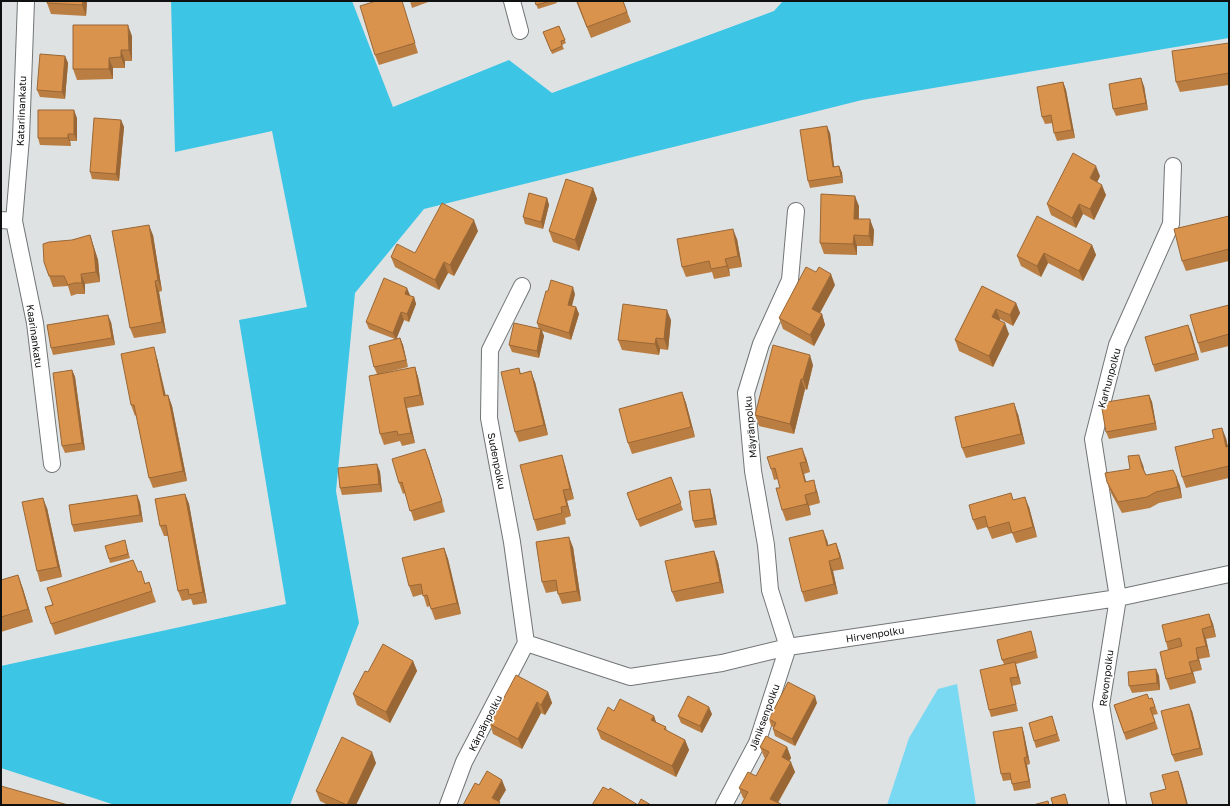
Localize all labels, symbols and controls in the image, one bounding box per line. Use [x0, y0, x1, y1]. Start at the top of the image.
street label: Katariinankatu [14, 76, 28, 146]
street label: Kaarinankatu [25, 304, 45, 368]
street label: Karhunpolku [1095, 347, 1123, 409]
street label: Mäyränpolku [741, 395, 759, 459]
street label: Sudenpolku [486, 432, 508, 490]
street label: Hirvenpolku [845, 623, 905, 645]
street label: Revonpolku [1097, 649, 1115, 707]
street label: Jäniksenpolku [746, 682, 782, 752]
street label: Kärpänpolku [466, 693, 504, 753]

